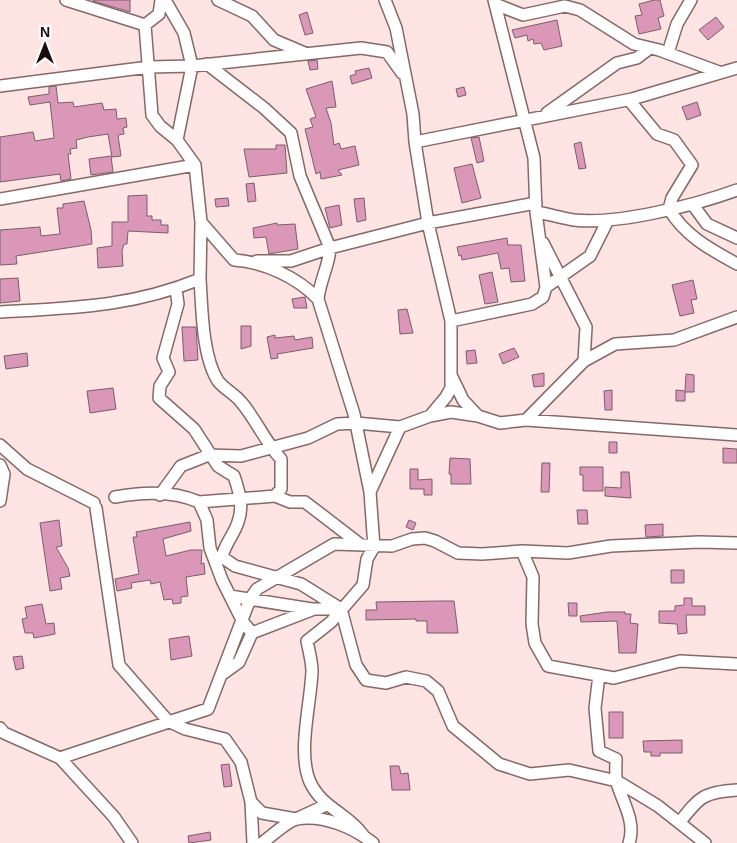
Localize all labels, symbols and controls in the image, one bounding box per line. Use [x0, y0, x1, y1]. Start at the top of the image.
north arrow [20, 20, 70, 70]
text: N [40, 24, 50, 40]

